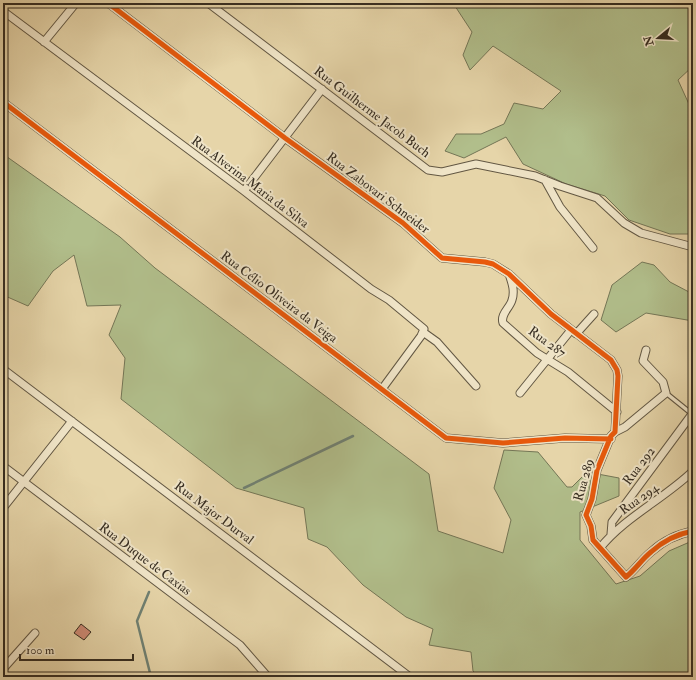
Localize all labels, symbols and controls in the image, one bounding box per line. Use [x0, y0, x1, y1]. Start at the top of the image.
north arrow [638, 18, 678, 58]
text: N [641, 33, 657, 49]
street label: Rua Guilherme Jacob Buch [311, 63, 434, 161]
street label: Rua Alverina Maria da Silva [188, 133, 312, 232]
street label: Rua Zabovari Schneider [323, 149, 433, 237]
street label: Rua Célio Oliveira da Veiga [217, 248, 341, 347]
street label: Rua 287 [525, 323, 569, 361]
street label: Rua 292 [619, 443, 659, 488]
street label: Rua 289 [570, 457, 598, 503]
street label: Rua Major Durval [171, 478, 257, 548]
street label: Rua 294 [616, 479, 663, 518]
street label: Rua Duque de Caxias [96, 519, 195, 599]
scale bar [20, 636, 133, 662]
text: 100 m [26, 643, 55, 658]

